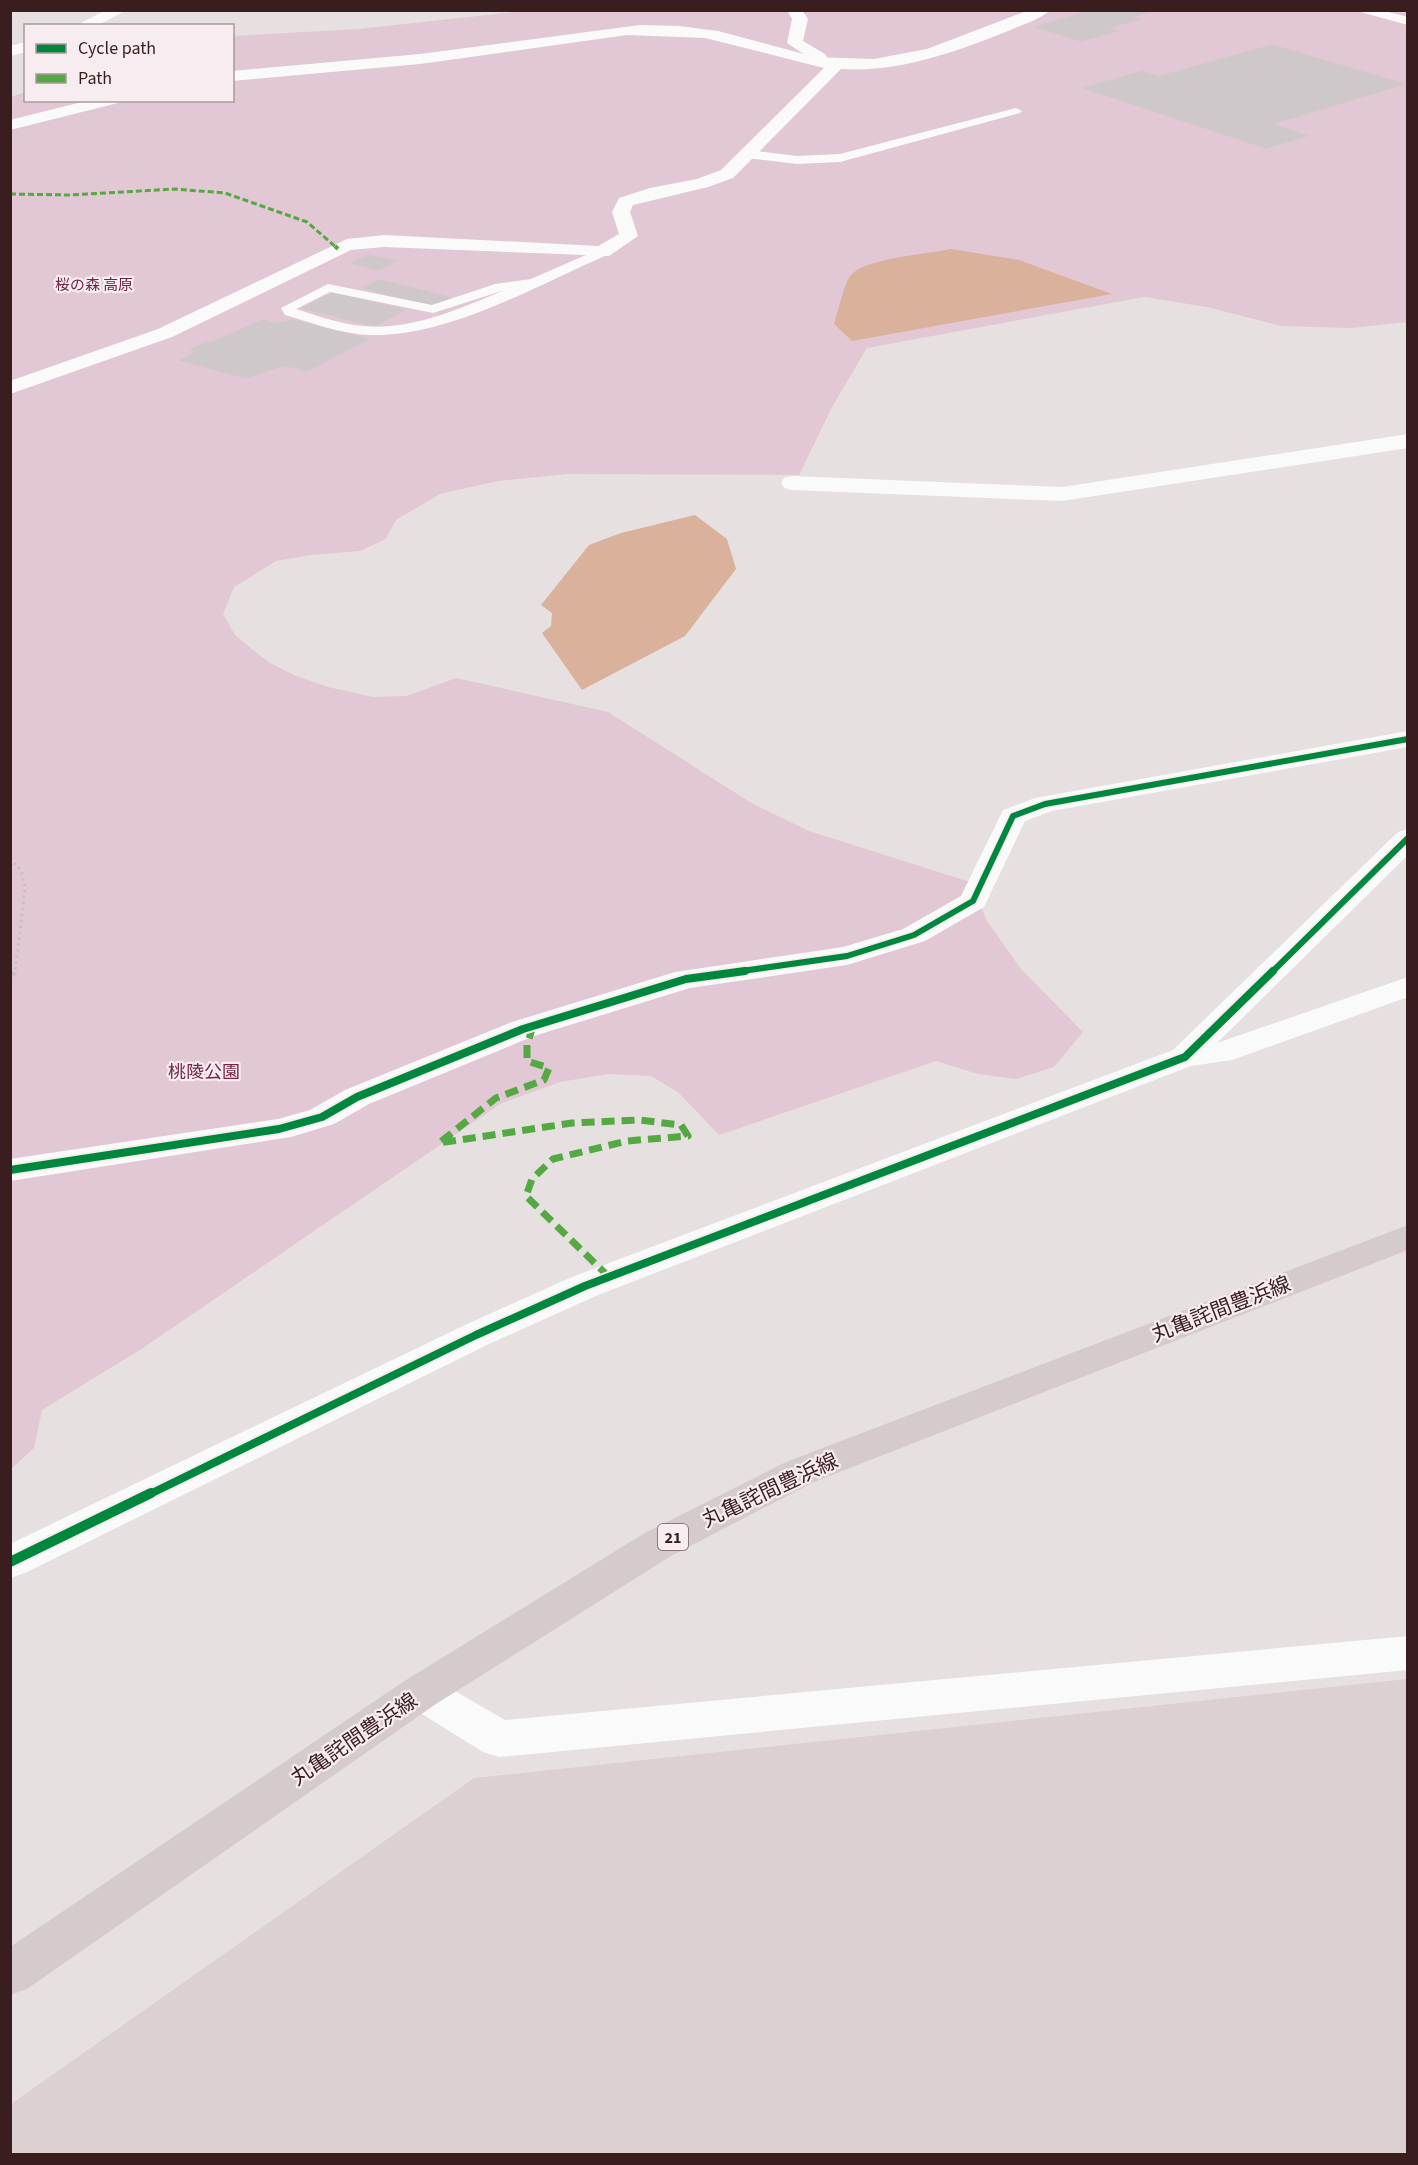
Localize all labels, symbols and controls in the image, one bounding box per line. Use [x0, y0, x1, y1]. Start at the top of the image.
legend [24, 24, 234, 102]
text: Cycle path [78, 36, 156, 61]
text: Path [78, 66, 112, 91]
park label: 桜の森 高原 [55, 275, 133, 296]
park label: 桃陵公園 [168, 1060, 240, 1085]
street label: 丸亀詫間豊浜線 [1147, 1269, 1295, 1349]
street label: 丸亀詫間豊浜線 [697, 1445, 843, 1535]
road number: 21 [658, 1524, 688, 1550]
street label: 丸亀詫間豊浜線 [285, 1685, 423, 1793]

